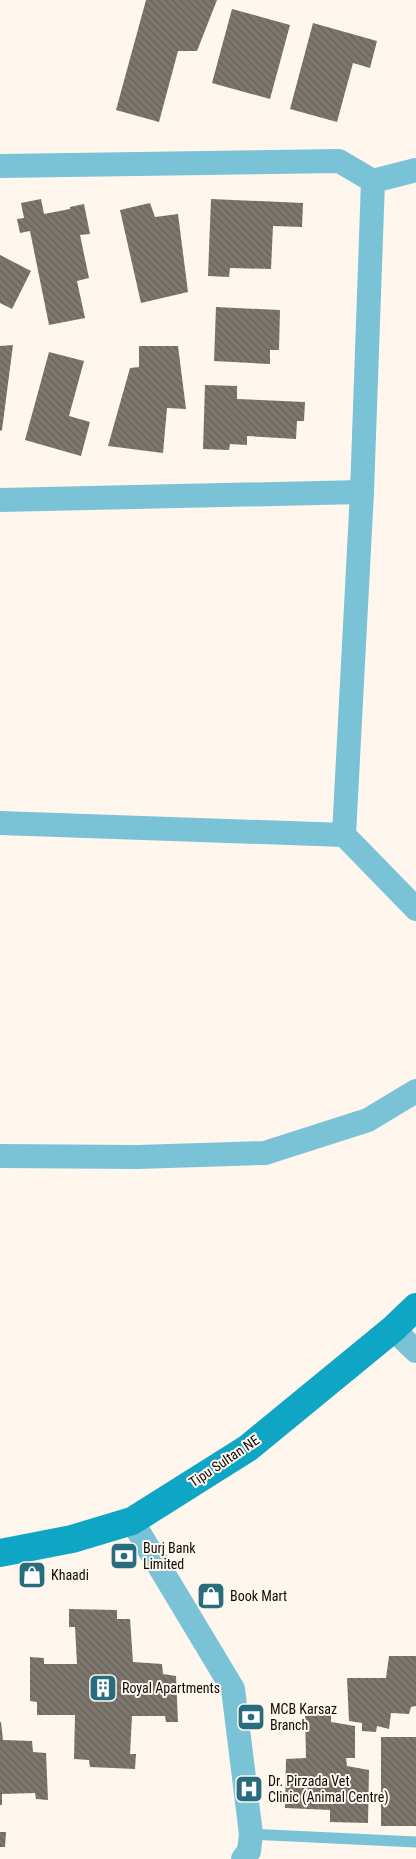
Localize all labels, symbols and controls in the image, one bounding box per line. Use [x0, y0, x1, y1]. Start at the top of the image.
street label: Tipu Sultan NE [186, 1432, 262, 1490]
place label: Burj Bank Limited [143, 1540, 196, 1572]
bank icon: Burj Bank Limited [109, 1541, 139, 1571]
shop icon: Khaadi [17, 1560, 47, 1590]
place label: Khaadi [51, 1567, 89, 1583]
shop icon: Book Mart [196, 1581, 226, 1611]
place label: Book Mart [230, 1588, 287, 1604]
building icon: Royal Apartments [88, 1673, 118, 1703]
place label: Royal Apartments [122, 1680, 220, 1696]
place label: MCB Karsaz Branch [270, 1701, 337, 1733]
bank icon: MCB Karsaz Branch [236, 1702, 266, 1732]
place label: Dr. Pirzada Vet Clinic (Animal Centre) [268, 1773, 389, 1806]
hospital icon: Dr. Pirzada Vet Clinic (Animal Centre) [234, 1774, 264, 1804]

